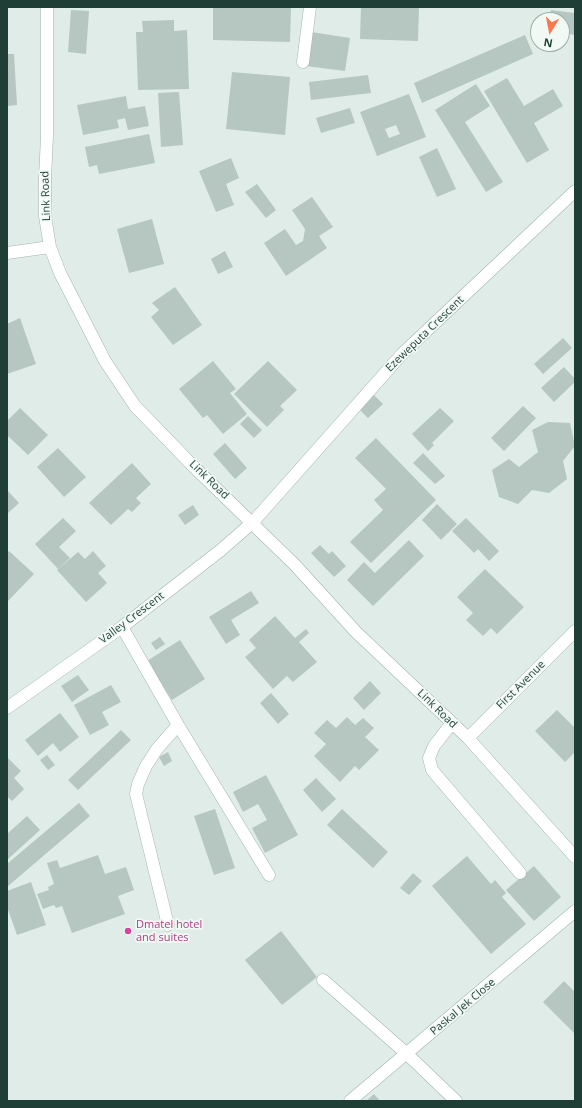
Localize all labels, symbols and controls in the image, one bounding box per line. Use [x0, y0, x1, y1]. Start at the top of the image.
north arrow [530, 12, 570, 52]
text: N [542, 35, 554, 51]
street label: Link Road [39, 171, 53, 221]
street label: Ezeweputa Crescent [383, 293, 467, 375]
street label: Link Road [186, 458, 232, 502]
street label: Valley Crescent [97, 589, 167, 647]
street label: First Avenue [494, 658, 548, 712]
street label: Link Road [414, 687, 460, 731]
place label: Dmatel hotel and suites [136, 918, 202, 944]
marker: Dmatel hotel and suites [123, 926, 133, 936]
street label: Paskal Jek Close [428, 976, 498, 1038]

